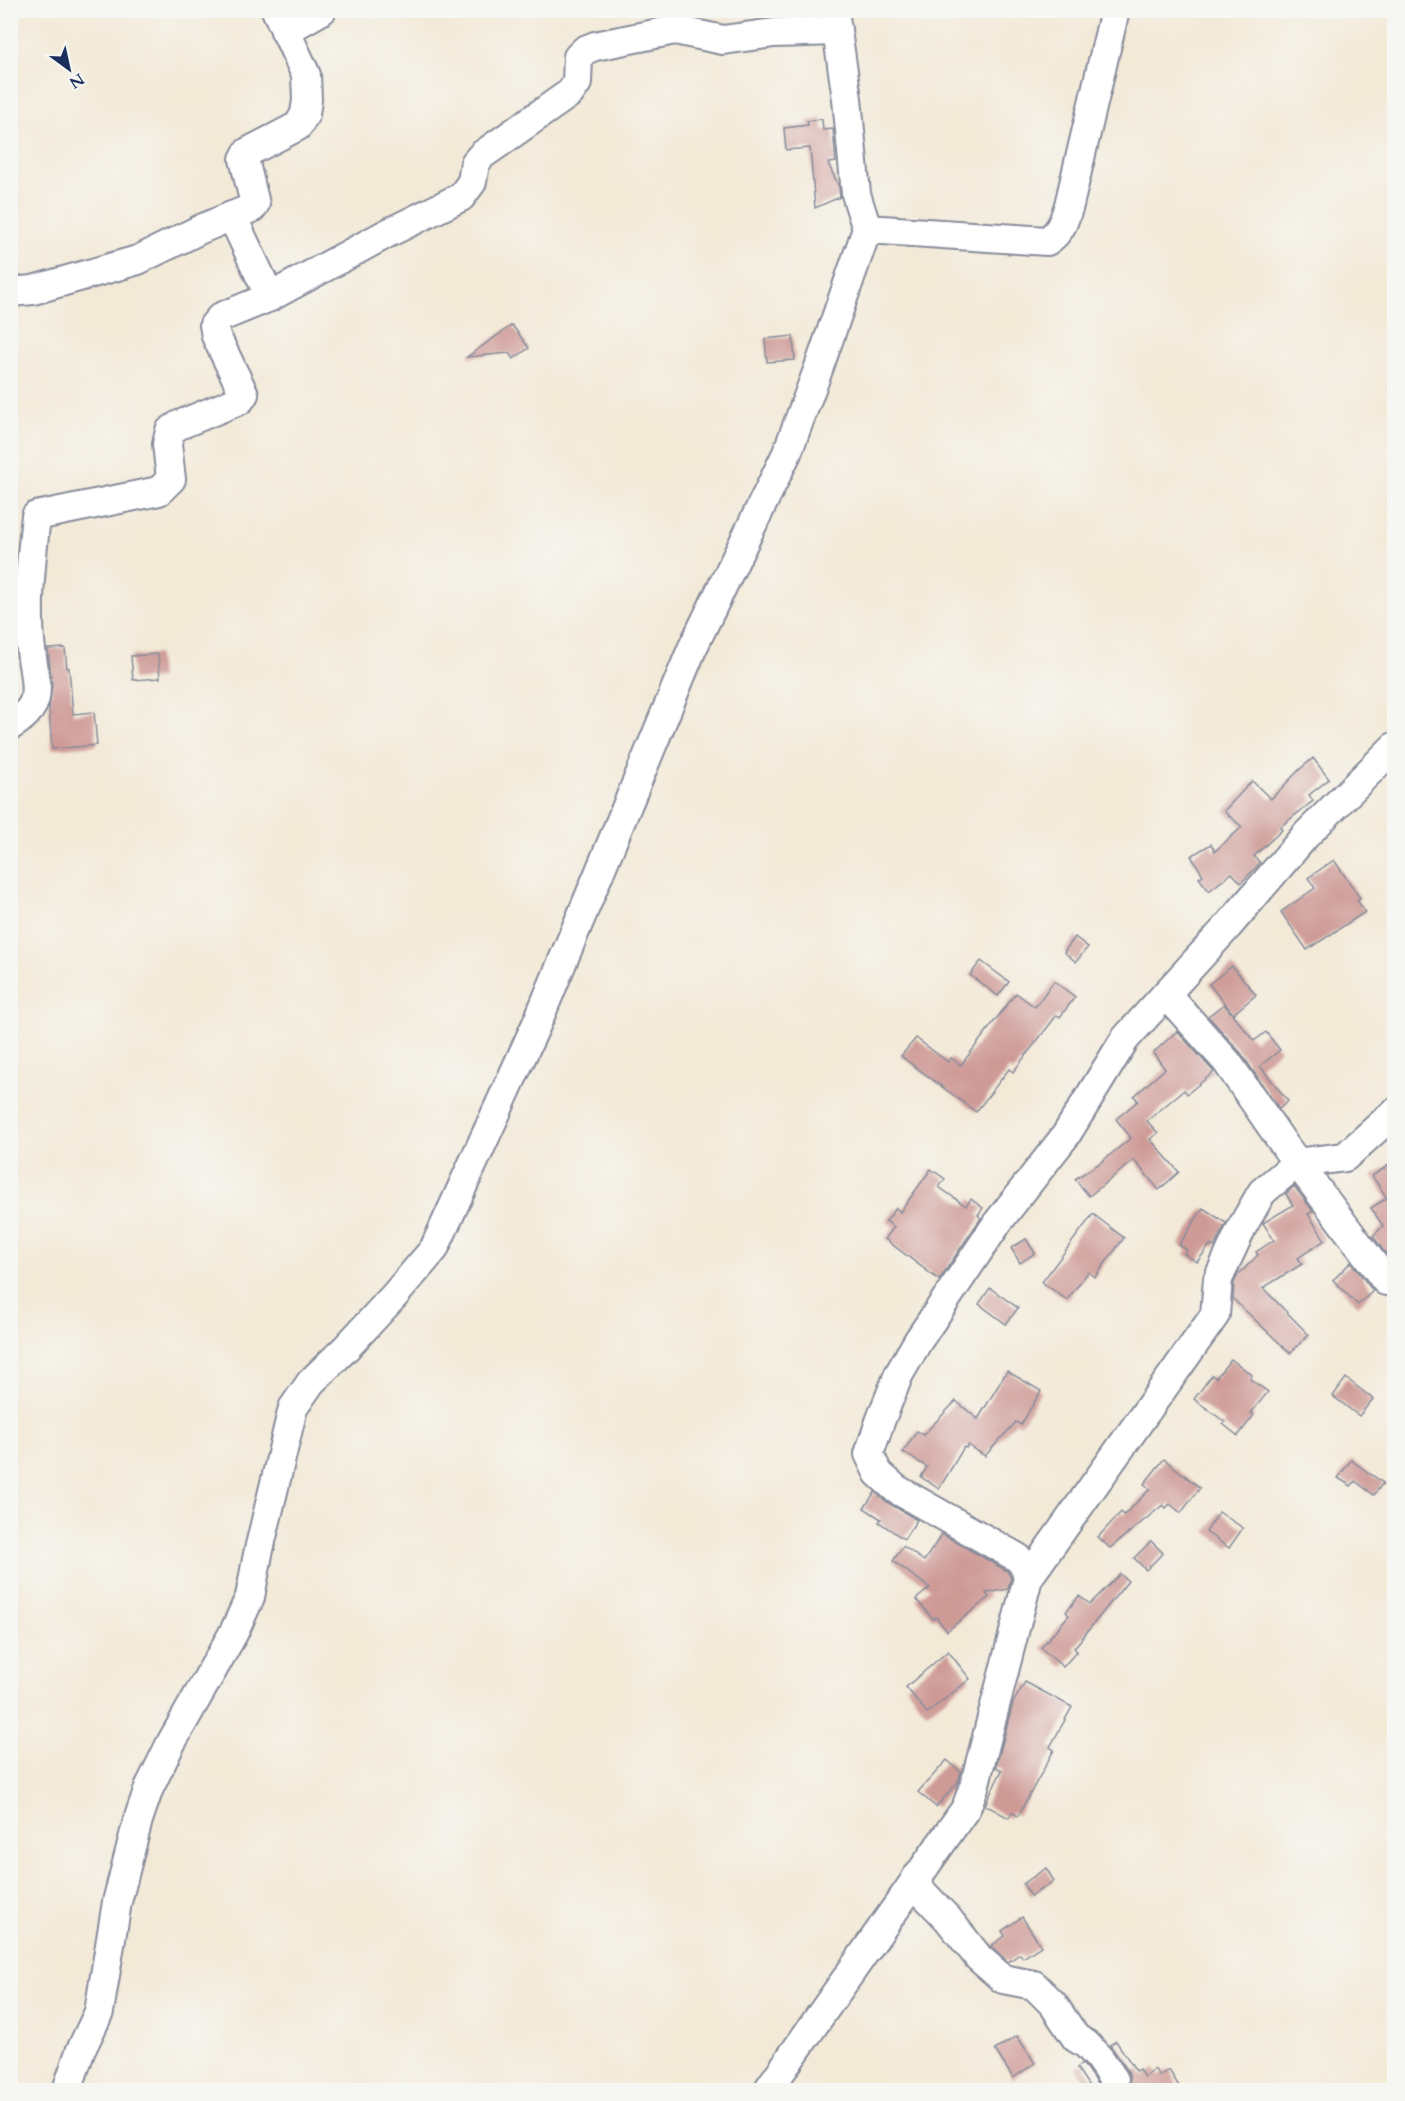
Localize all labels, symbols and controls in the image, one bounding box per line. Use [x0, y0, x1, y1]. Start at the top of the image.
north arrow [39, 39, 99, 99]
text: N [65, 68, 88, 94]

